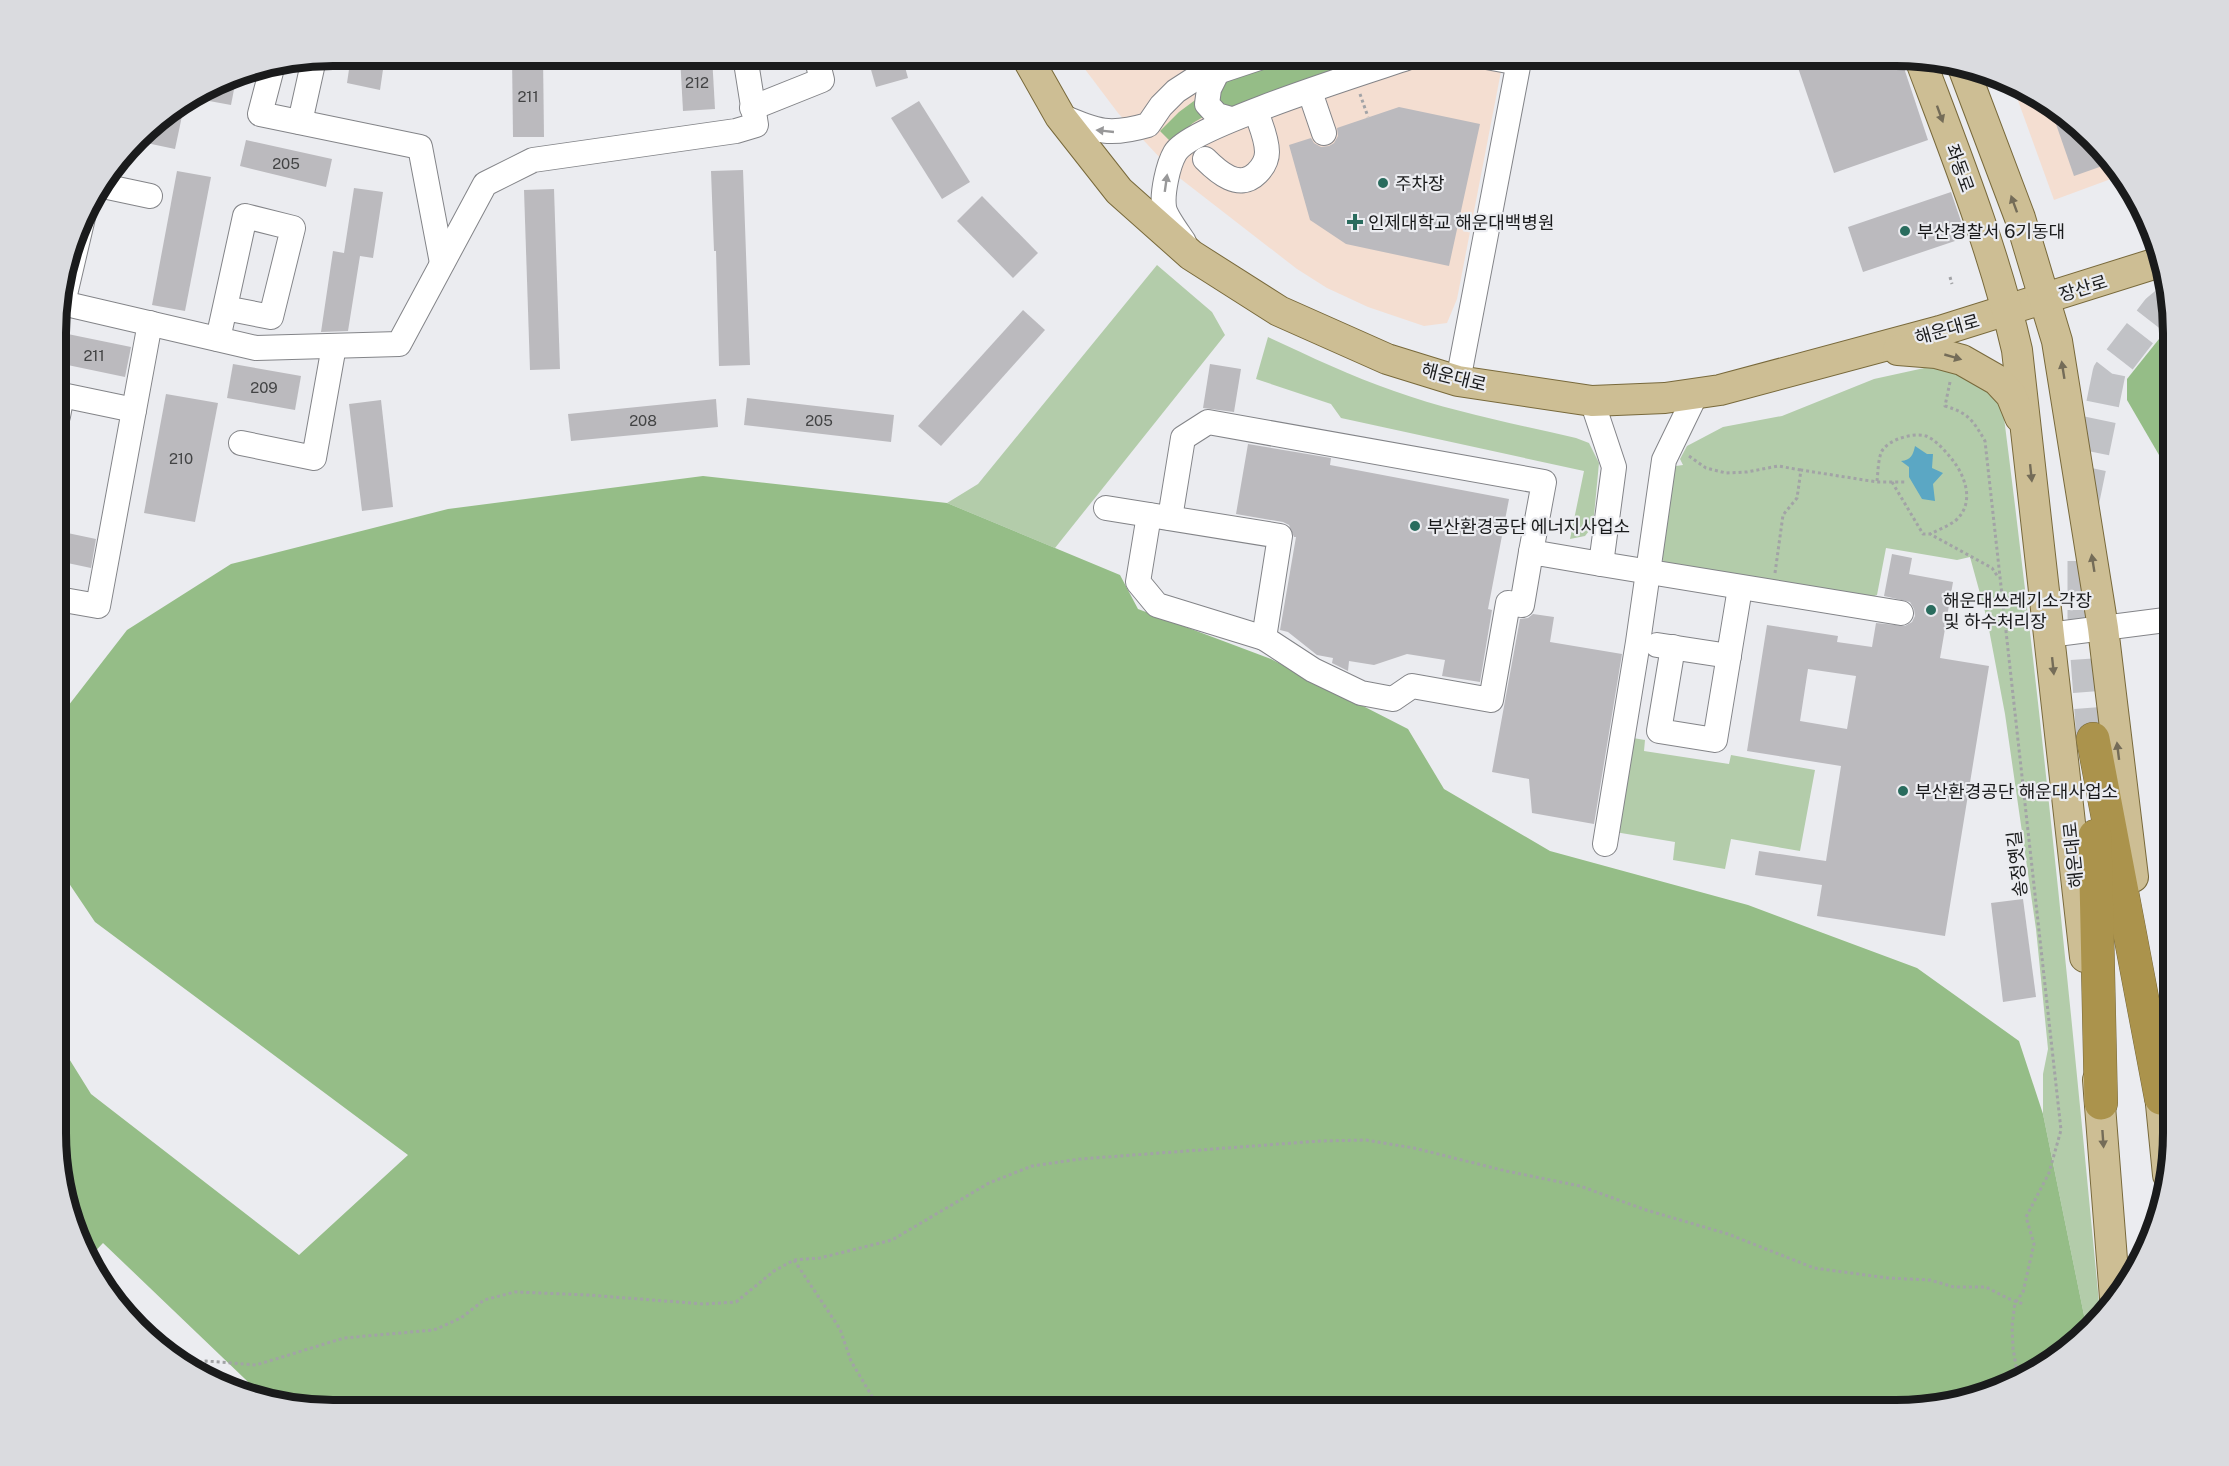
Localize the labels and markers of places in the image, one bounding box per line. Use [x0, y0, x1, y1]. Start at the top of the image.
place label: 주차장 [1395, 173, 1445, 194]
marker: 주차장 [1376, 176, 1390, 190]
place label: 인제대학교 해운대백병원 [1368, 212, 1555, 233]
marker: 인제대학교 해운대백병원 [1346, 213, 1364, 231]
place label: 부산경찰서 6기동대 [1917, 221, 2065, 242]
marker: 부산경찰서 6기동대 [1898, 224, 1912, 238]
place label: 부산환경공단 에너지사업소 [1427, 516, 1630, 537]
marker: 부산환경공단 에너지사업소 [1408, 519, 1422, 533]
place label: 해운대쓰레기소각장 및 하수처리장 [1943, 590, 2092, 632]
marker: 해운대쓰레기소각장 및 하수처리장 [1924, 603, 1938, 617]
place label: 부산환경공단 해운대사업소 [1915, 781, 2118, 802]
marker: 부산환경공단 해운대사업소 [1896, 784, 1910, 798]

